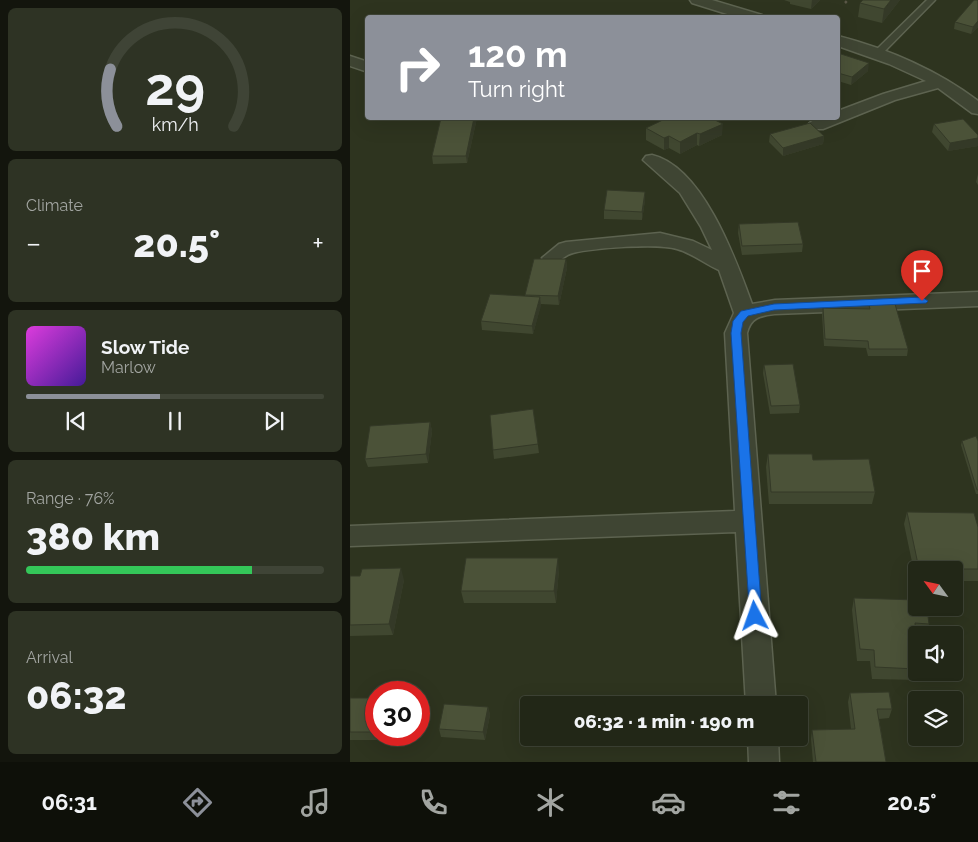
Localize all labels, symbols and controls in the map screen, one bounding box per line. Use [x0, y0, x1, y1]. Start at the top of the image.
text: 120 m [468, 34, 568, 75]
icon: right [385, 35, 450, 100]
text: 29 [145, 56, 205, 117]
text: Turn right [468, 76, 565, 102]
text: km/h [151, 114, 199, 135]
text: Climate [26, 196, 83, 215]
text: 20.5° [133, 221, 220, 266]
text: − [26, 227, 41, 260]
text: + [312, 227, 324, 260]
pin [901, 250, 943, 301]
icon: arrive [908, 257, 936, 285]
text: Slow Tide [101, 336, 190, 358]
text: Marlow [101, 358, 156, 377]
icon: previous [62, 407, 90, 435]
icon: pause [161, 407, 189, 435]
icon: next [260, 407, 288, 435]
text: Range · 76% [26, 489, 114, 508]
text: 380 km [26, 514, 160, 559]
north arrow [908, 561, 962, 616]
map controls [908, 561, 963, 746]
position arrow [728, 589, 780, 641]
button: sound [908, 626, 963, 681]
text: Arrival [26, 648, 73, 667]
text: 06:32 [26, 673, 127, 718]
speed limit sign: 30 [365, 681, 430, 746]
button: layers [908, 691, 963, 746]
text: 06:32 · 1 min · 190 m [574, 710, 754, 732]
icon: directions [180, 785, 215, 820]
icon: music [298, 785, 333, 820]
icon: phone [416, 785, 451, 820]
icon: climate [533, 785, 568, 820]
icon: car [651, 785, 686, 820]
icon: filters [769, 785, 804, 820]
text: 06:31 [41, 789, 97, 815]
text: 20.5° [887, 789, 936, 815]

